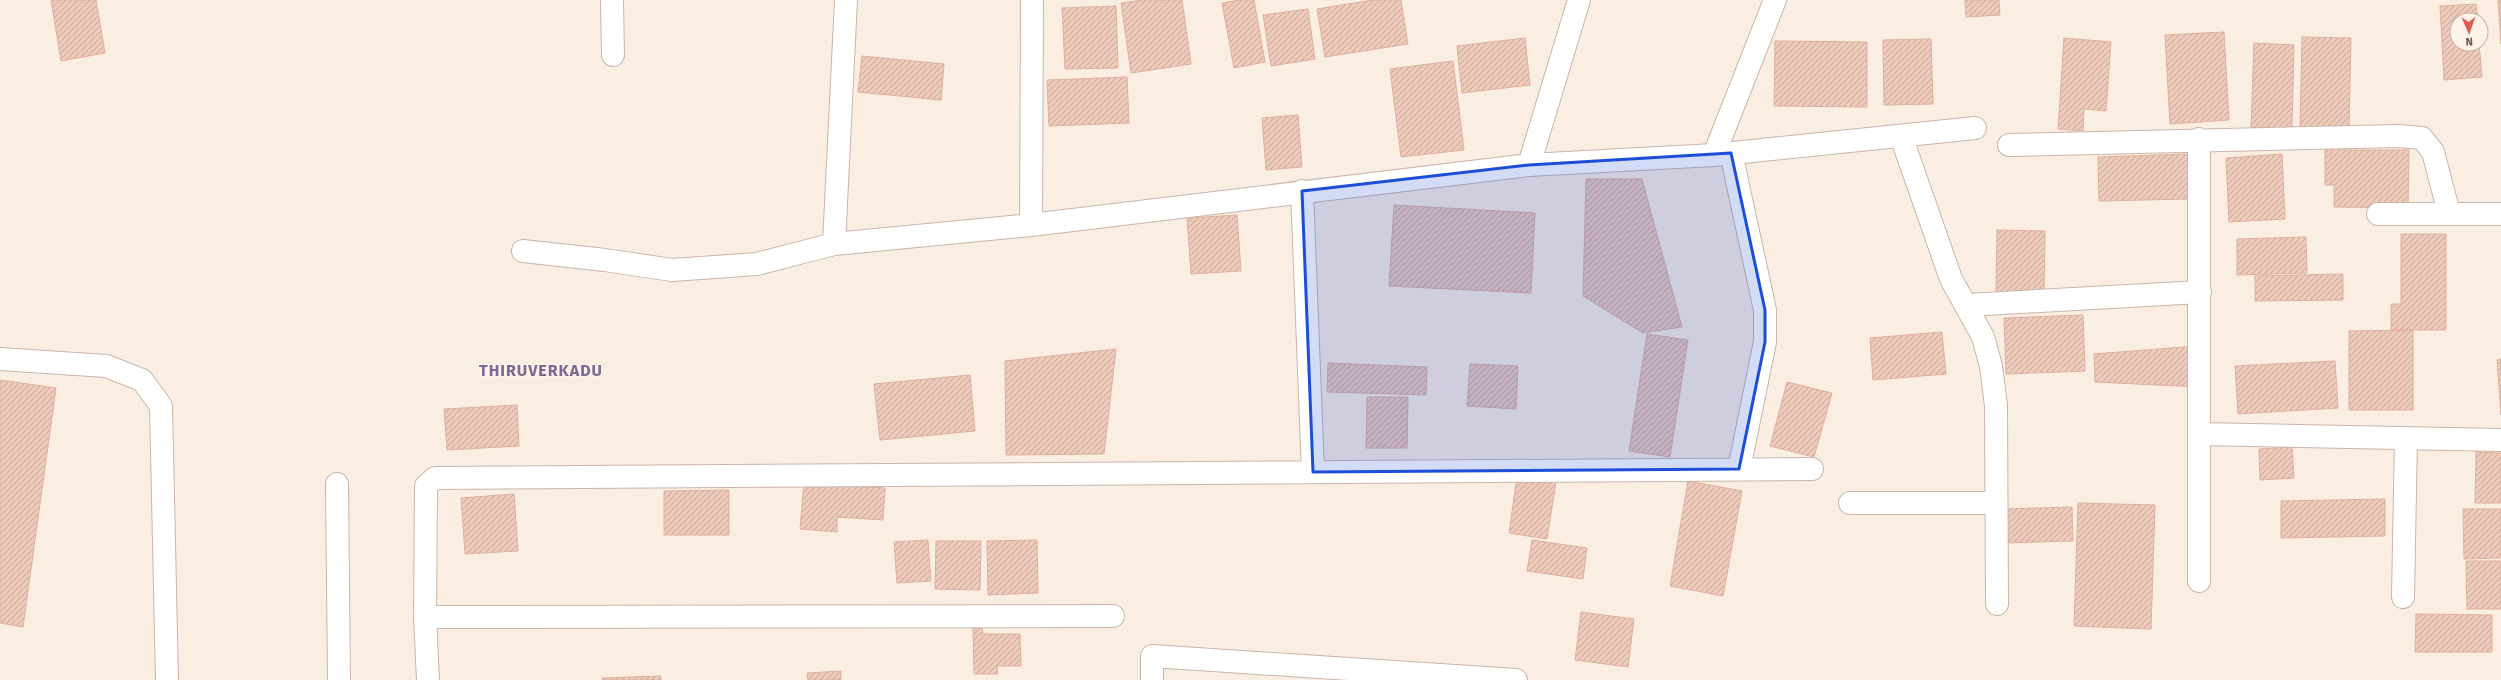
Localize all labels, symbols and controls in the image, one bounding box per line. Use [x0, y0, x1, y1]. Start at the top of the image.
north arrow [2449, 12, 2489, 52]
text: N [2465, 35, 2473, 48]
district label: THIRUVERKADU [479, 361, 603, 380]

